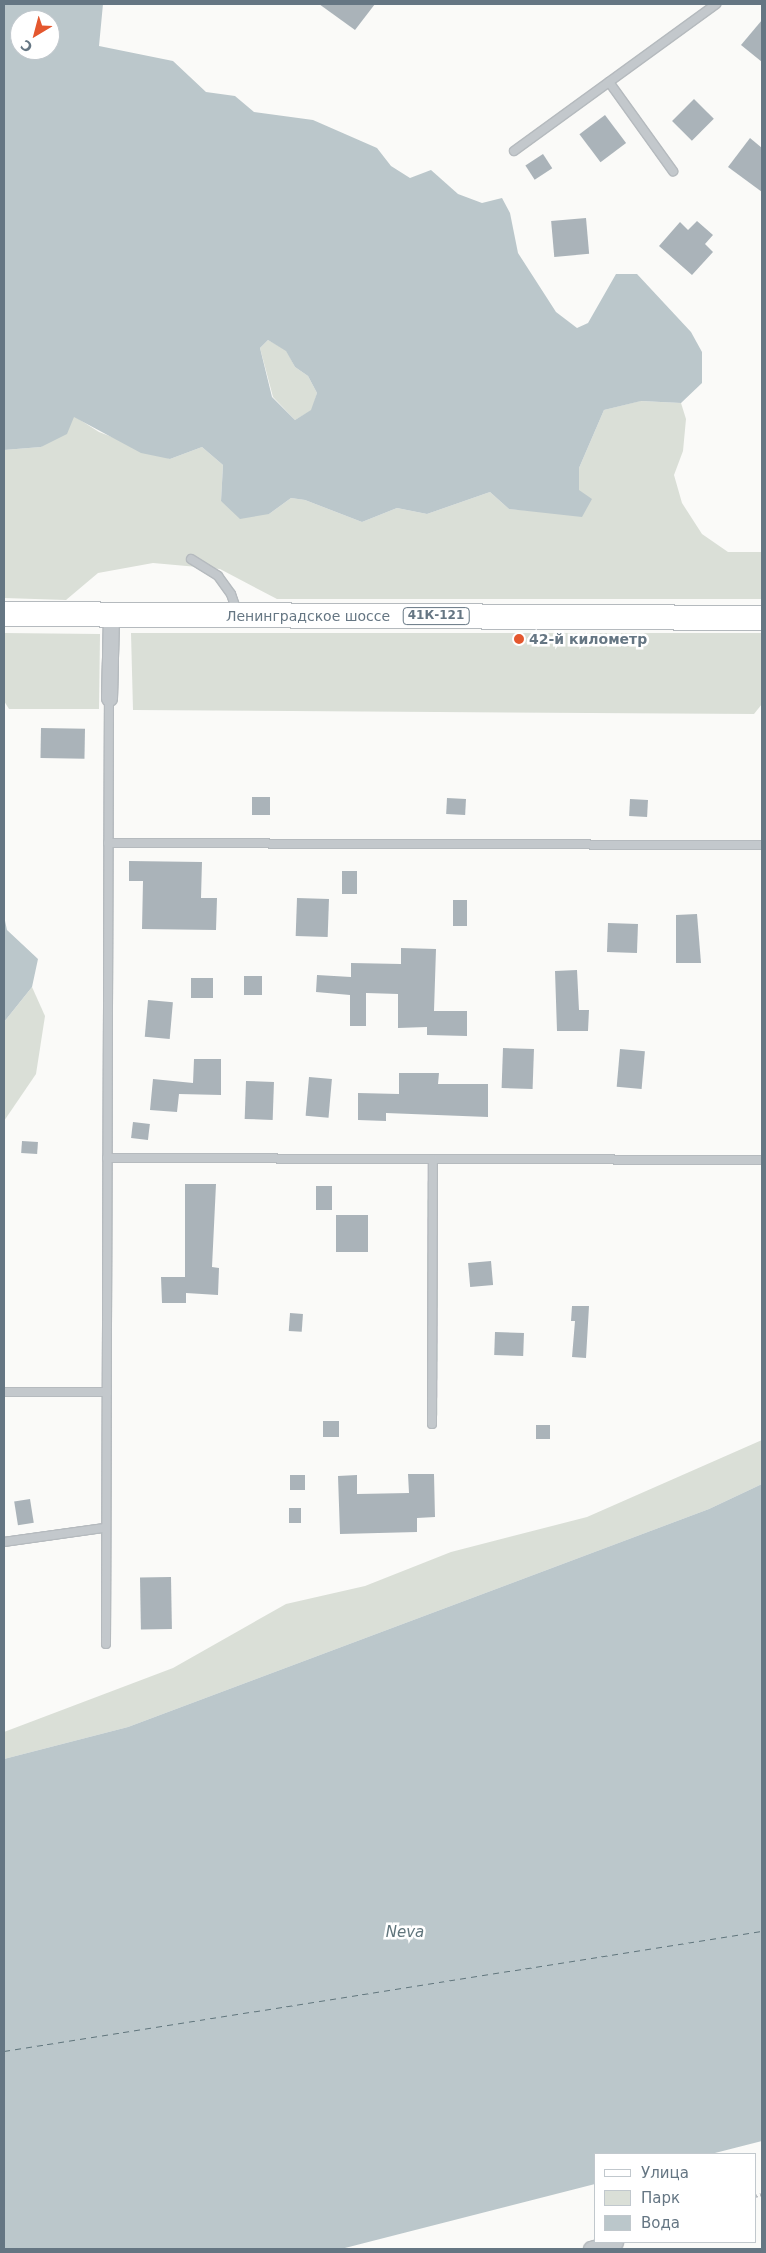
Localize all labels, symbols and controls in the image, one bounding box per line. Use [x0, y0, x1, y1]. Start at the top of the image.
north arrow [10, 10, 60, 60]
text: С [18, 37, 35, 56]
road number: 41К-121 [402, 606, 470, 626]
street label: Ленинградское шоссе [226, 608, 390, 624]
place label: 42-й километр [529, 631, 647, 647]
marker: 42-й километр [513, 633, 525, 645]
water label: Neva [386, 1924, 424, 1942]
legend [594, 2153, 756, 2243]
text: Улица [641, 2164, 689, 2182]
text: Парк [641, 2189, 680, 2207]
text: Вода [641, 2214, 680, 2232]

